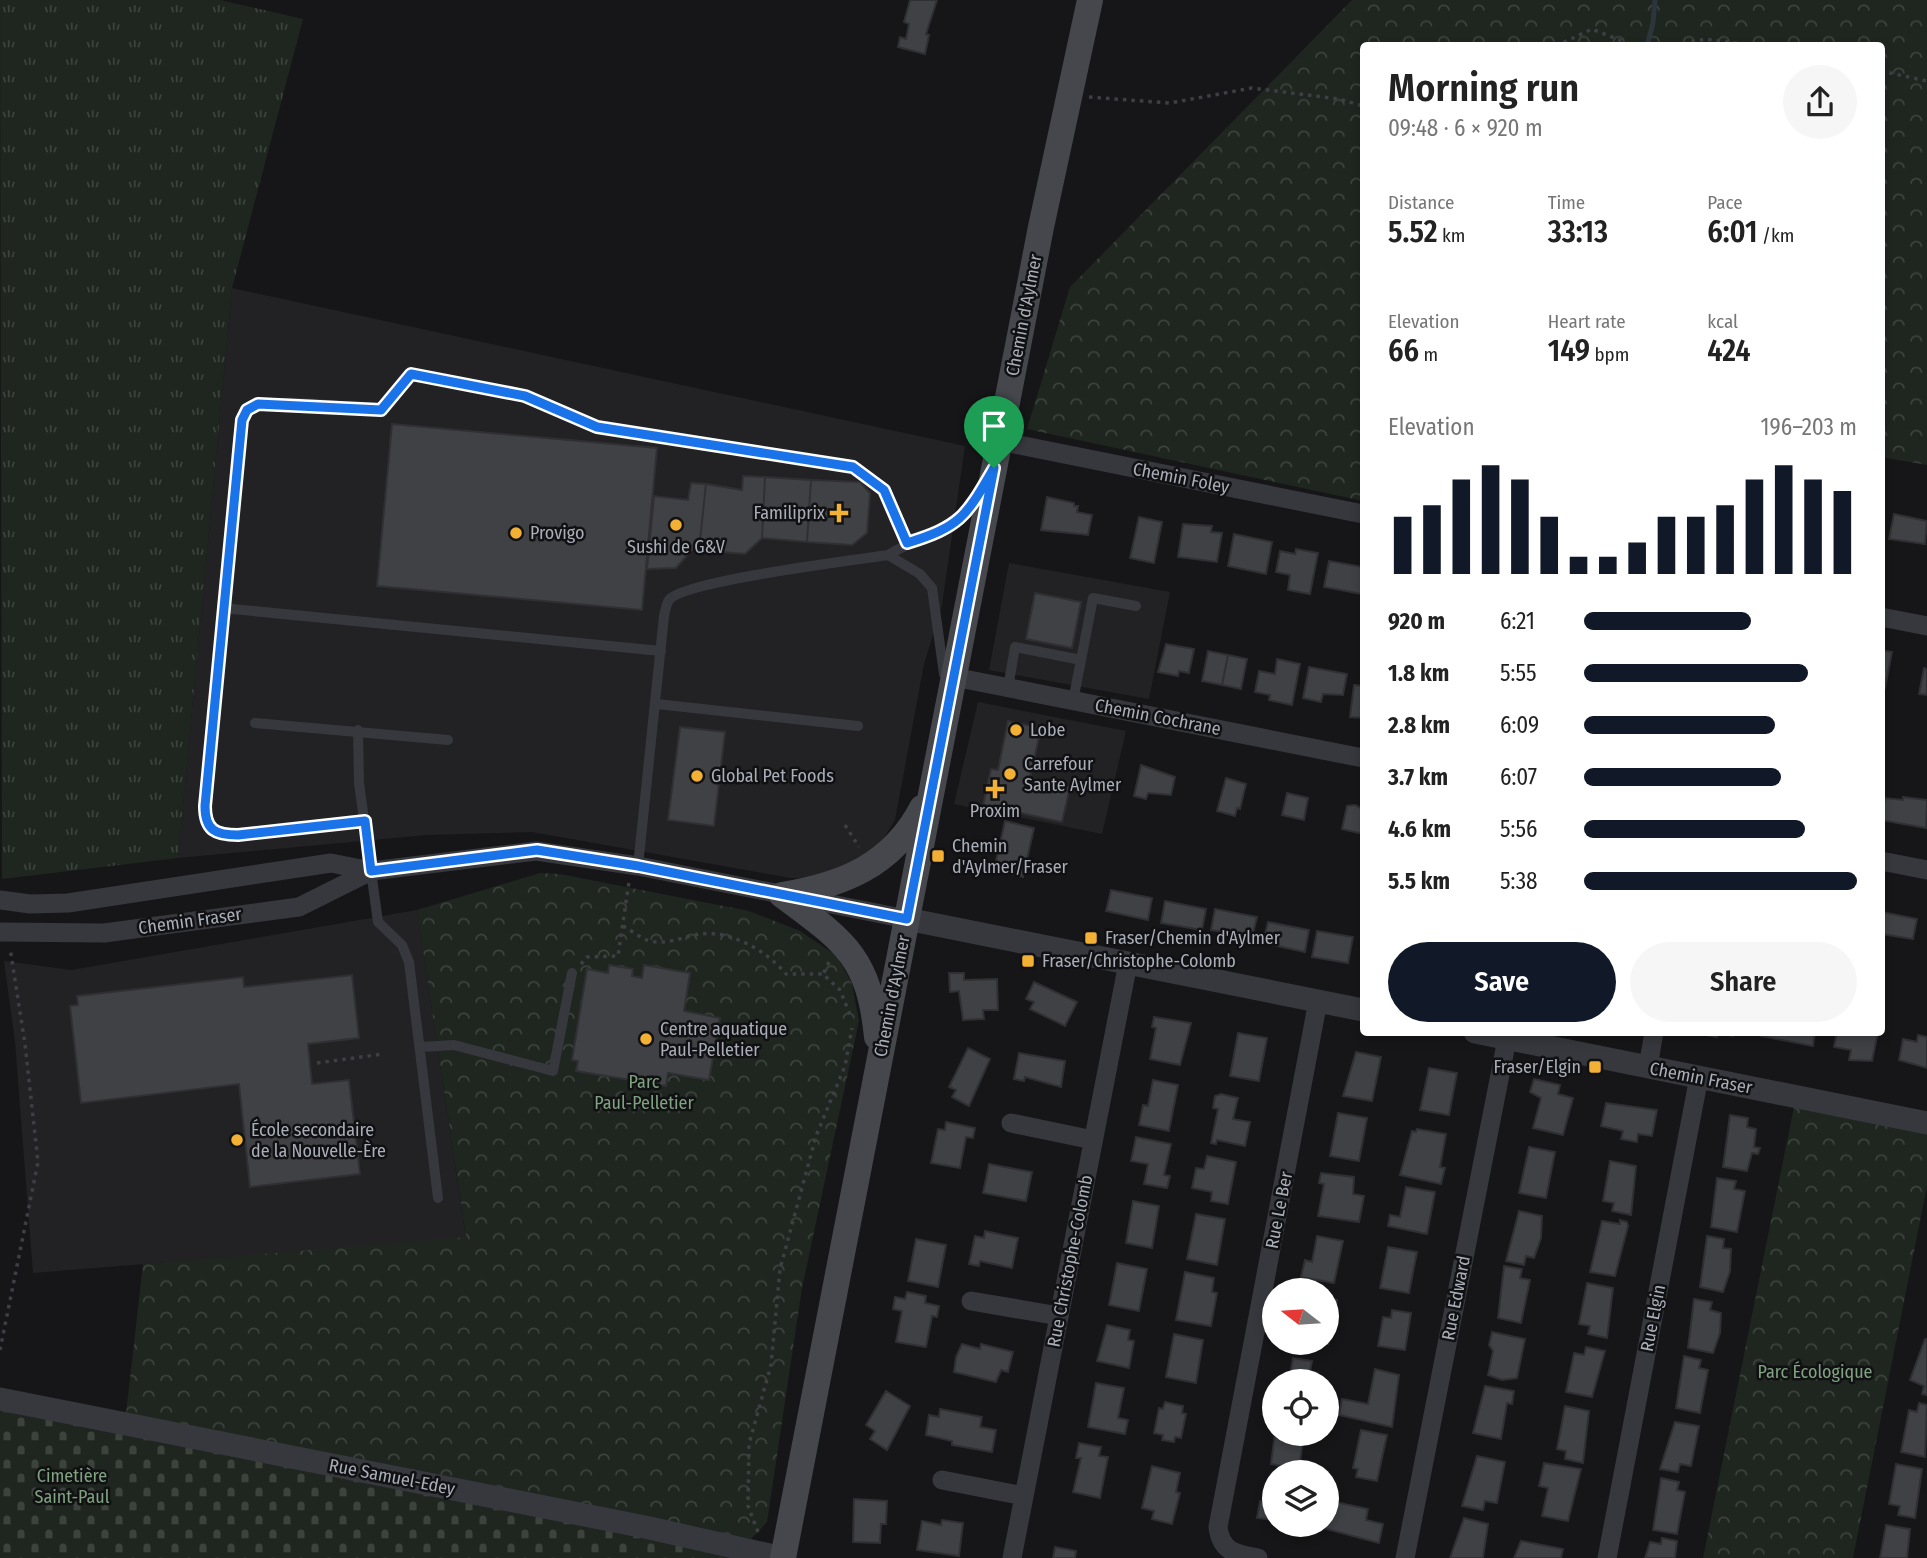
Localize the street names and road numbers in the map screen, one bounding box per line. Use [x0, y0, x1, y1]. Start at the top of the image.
street label: Chemin d'Aylmer [1001, 252, 1047, 378]
street label: Chemin Foley [1131, 458, 1231, 498]
street label: Chemin Cochrane [1093, 694, 1223, 740]
street label: Chemin Fraser [137, 903, 244, 939]
street label: Chemin d'Aylmer [869, 933, 915, 1059]
street label: Chemin Fraser [1648, 1057, 1755, 1099]
street label: Rue Le Ber [1261, 1169, 1297, 1250]
street label: Rue Christophe-Colomb [1043, 1173, 1097, 1349]
street label: Rue Edward [1437, 1254, 1475, 1342]
street label: Rue Elgin [1636, 1283, 1670, 1353]
street label: Rue Samuel-Edey [327, 1454, 457, 1500]

